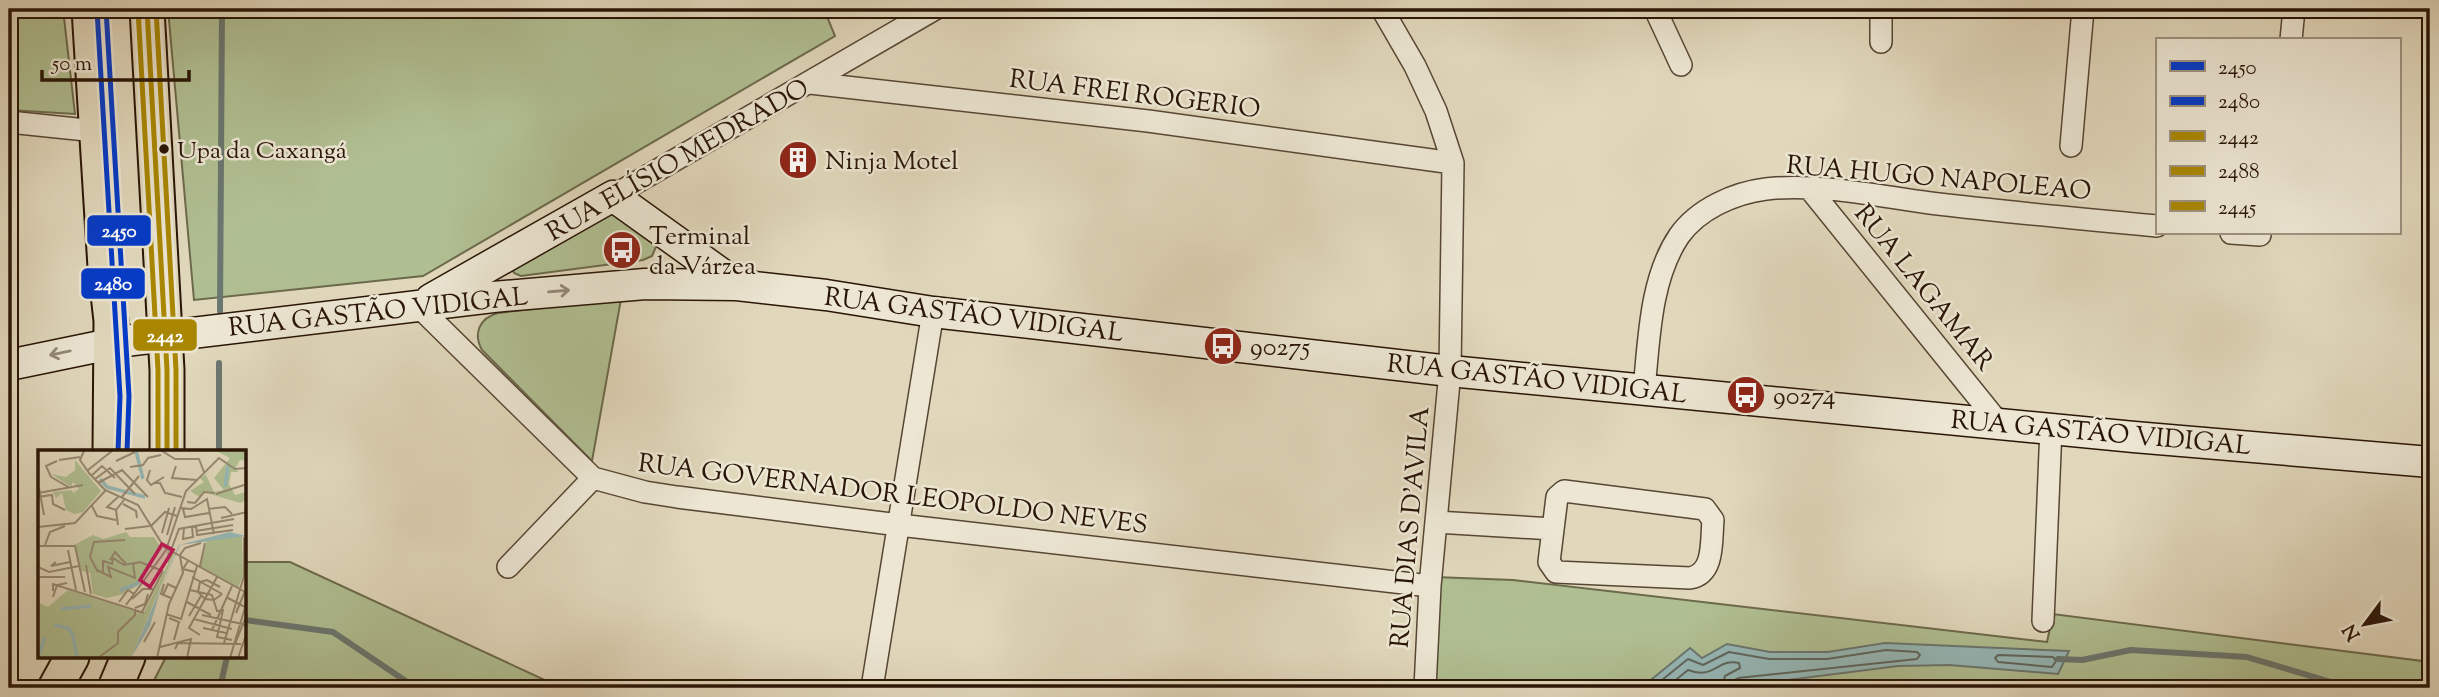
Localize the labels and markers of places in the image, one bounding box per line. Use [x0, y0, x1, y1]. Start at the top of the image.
place label: Upa da Caxangá [177, 135, 347, 169]
building icon: Ninja Motel [777, 139, 819, 181]
marker: Upa da Caxangá [157, 142, 171, 156]
place label: Ninja Motel [825, 144, 958, 181]
place label: Terminal da Várzea [649, 219, 756, 286]
bus stop icon: Terminal da Várzea [601, 229, 643, 271]
bus stop icon: 90275 [1202, 325, 1244, 367]
place label: 90275 [1250, 330, 1310, 367]
bus stop icon: 90274 [1725, 374, 1767, 416]
place label: 90274 [1773, 379, 1836, 416]

